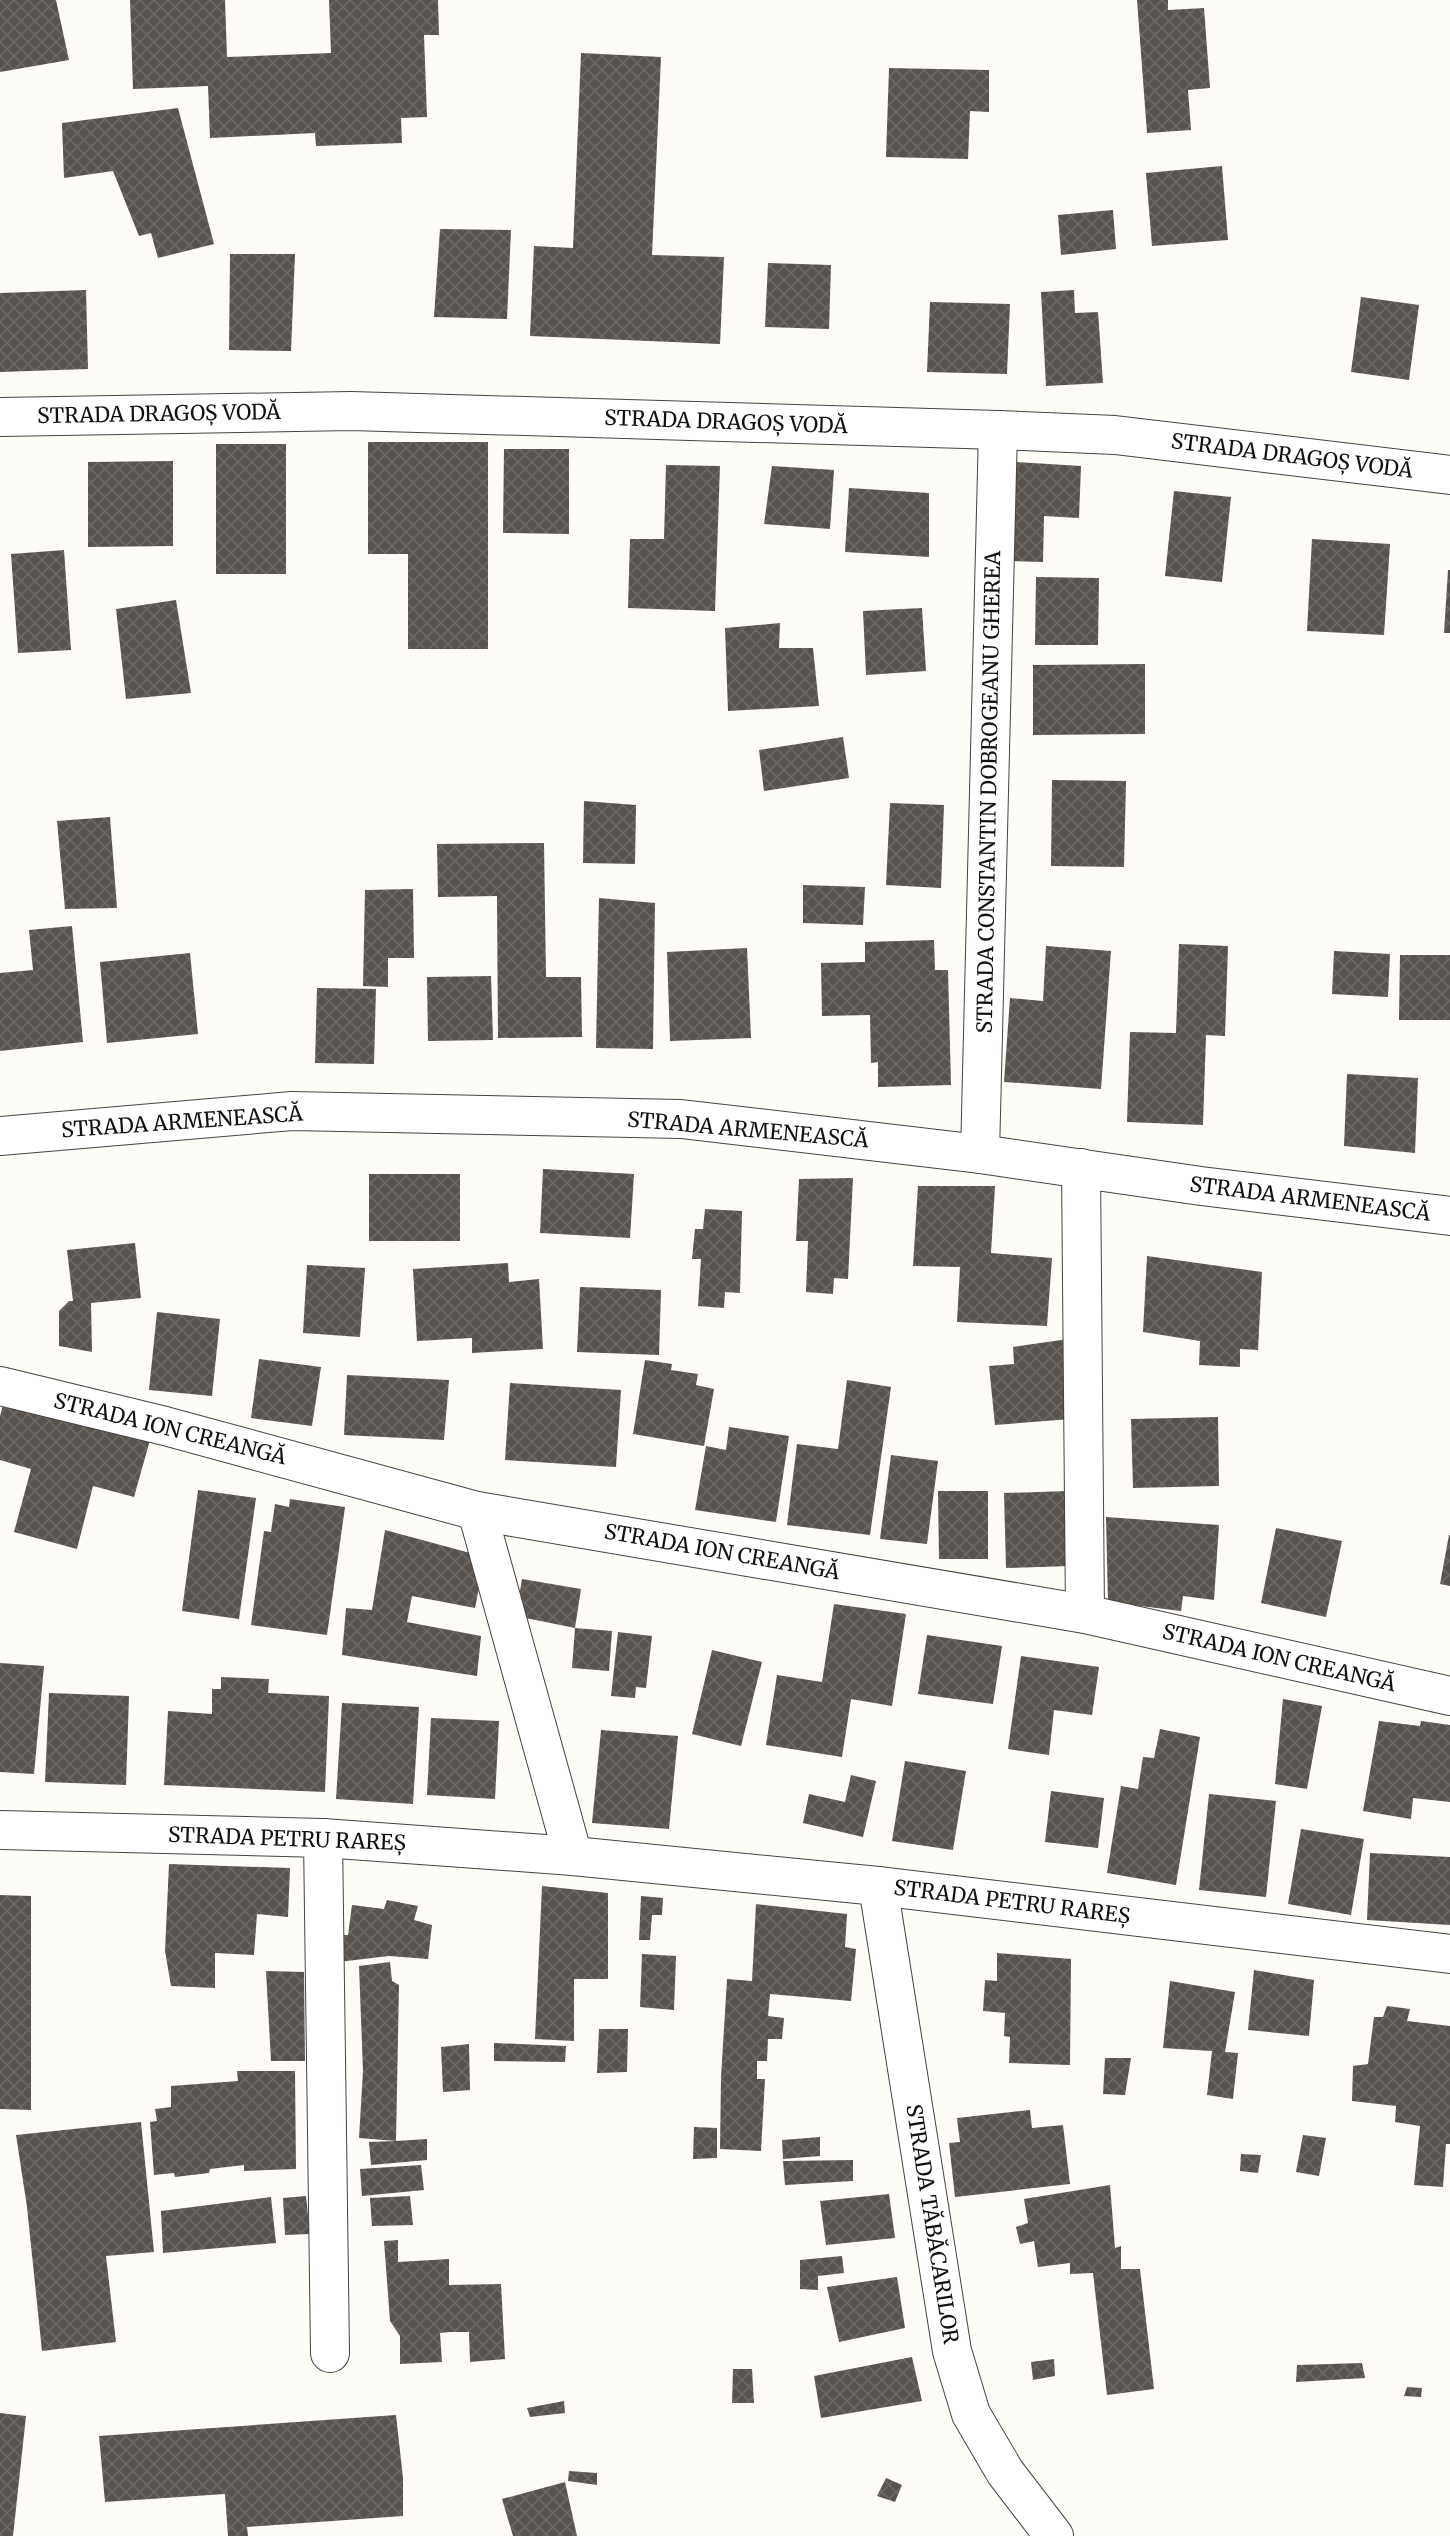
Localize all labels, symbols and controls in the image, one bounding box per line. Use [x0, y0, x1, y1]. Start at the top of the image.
street label: STRADA DRAGOȘ VODĂ [37, 398, 281, 429]
street label: STRADA DRAGOȘ VODĂ [604, 404, 848, 439]
street label: STRADA DRAGOȘ VODĂ [1170, 427, 1415, 484]
street label: STRADA CONSTANTIN DOBROGEANU GHEREA [971, 550, 1006, 1034]
street label: STRADA ARMENEASCĂ [60, 1100, 304, 1143]
street label: STRADA ARMENEASCĂ [626, 1105, 870, 1154]
street label: STRADA ARMENEASCĂ [1188, 1170, 1432, 1227]
street label: STRADA ION CREANGĂ [51, 1387, 289, 1471]
street label: STRADA ION CREANGĂ [602, 1517, 842, 1586]
street label: STRADA ION CREANGĂ [1160, 1618, 1399, 1698]
street label: STRADA PETRU RAREȘ [168, 1821, 406, 1856]
street label: STRADA PETRU RAREȘ [892, 1874, 1132, 1929]
street label: STRADA TĂBĂCARILOR [900, 2102, 965, 2346]

